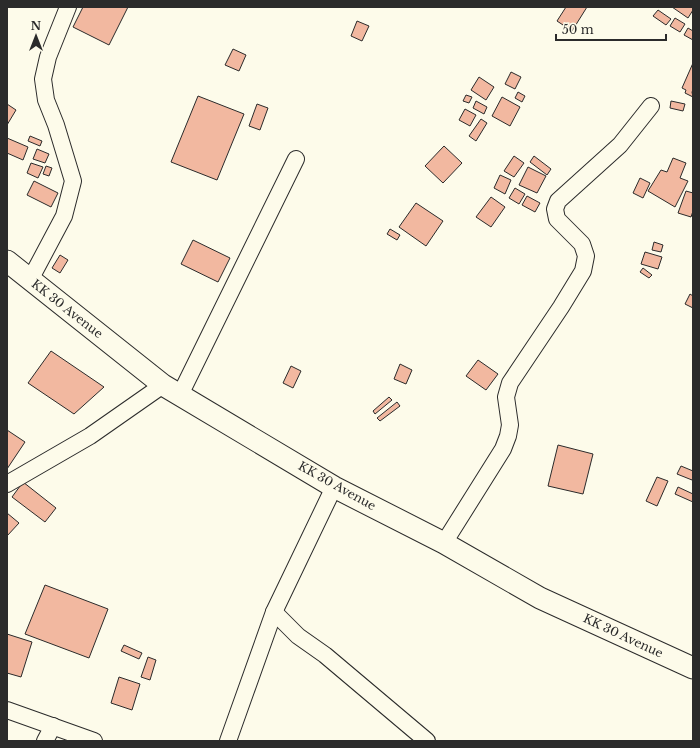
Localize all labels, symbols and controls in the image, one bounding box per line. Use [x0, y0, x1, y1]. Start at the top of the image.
north arrow [16, 16, 56, 56]
scale bar [556, 16, 666, 42]
text: N [31, 19, 42, 33]
text: 50 m [562, 22, 594, 37]
street label: KK 30 Avenue [29, 276, 106, 341]
street label: KK 30 Avenue [296, 458, 379, 513]
street label: KK 30 Avenue [581, 610, 666, 661]

